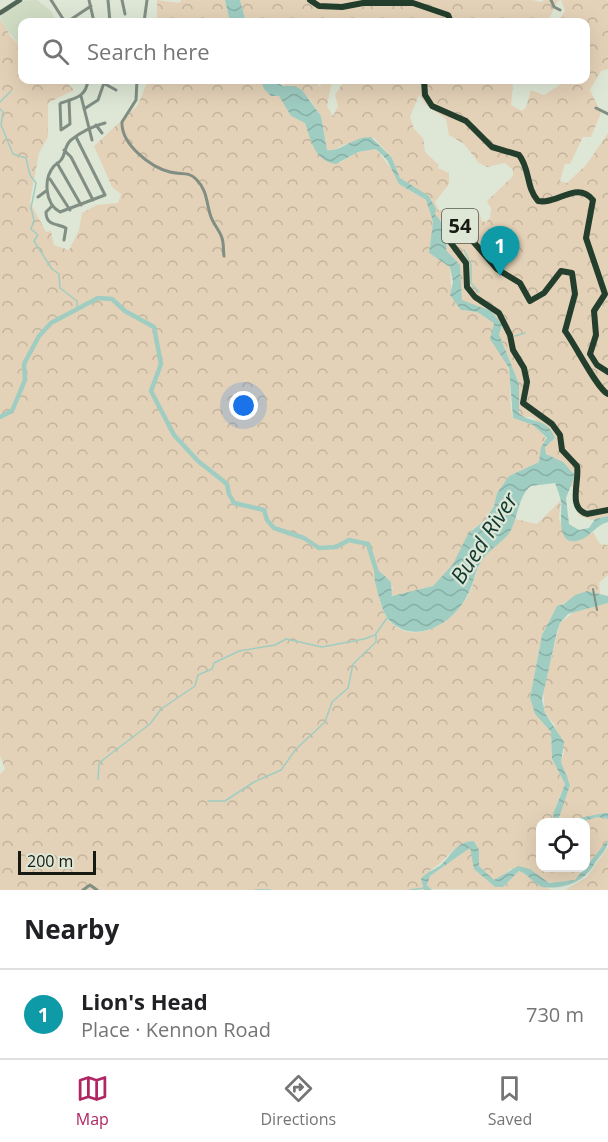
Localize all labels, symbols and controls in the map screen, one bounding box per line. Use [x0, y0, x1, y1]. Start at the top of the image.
search box [18, 18, 590, 84]
icon: search [39, 35, 72, 68]
text: Search here [87, 36, 210, 66]
road number: 54 [442, 209, 478, 243]
pin: 1 [480, 226, 520, 276]
your location [229, 391, 258, 420]
water label: Bued River [442, 485, 525, 589]
map controls [536, 818, 590, 872]
button: locate [536, 818, 590, 872]
scale bar [18, 848, 96, 876]
text: 200 m [27, 850, 73, 872]
text: Nearby [24, 911, 119, 947]
text: Lion's Head [81, 986, 208, 1016]
text: 1 [38, 1001, 49, 1028]
text: 730 m [526, 1001, 584, 1028]
text: Place · Kennon Road [81, 1016, 271, 1043]
tab: Map [76, 1072, 109, 1130]
tab: Directions [260, 1072, 336, 1130]
tab: Saved [488, 1072, 532, 1130]

